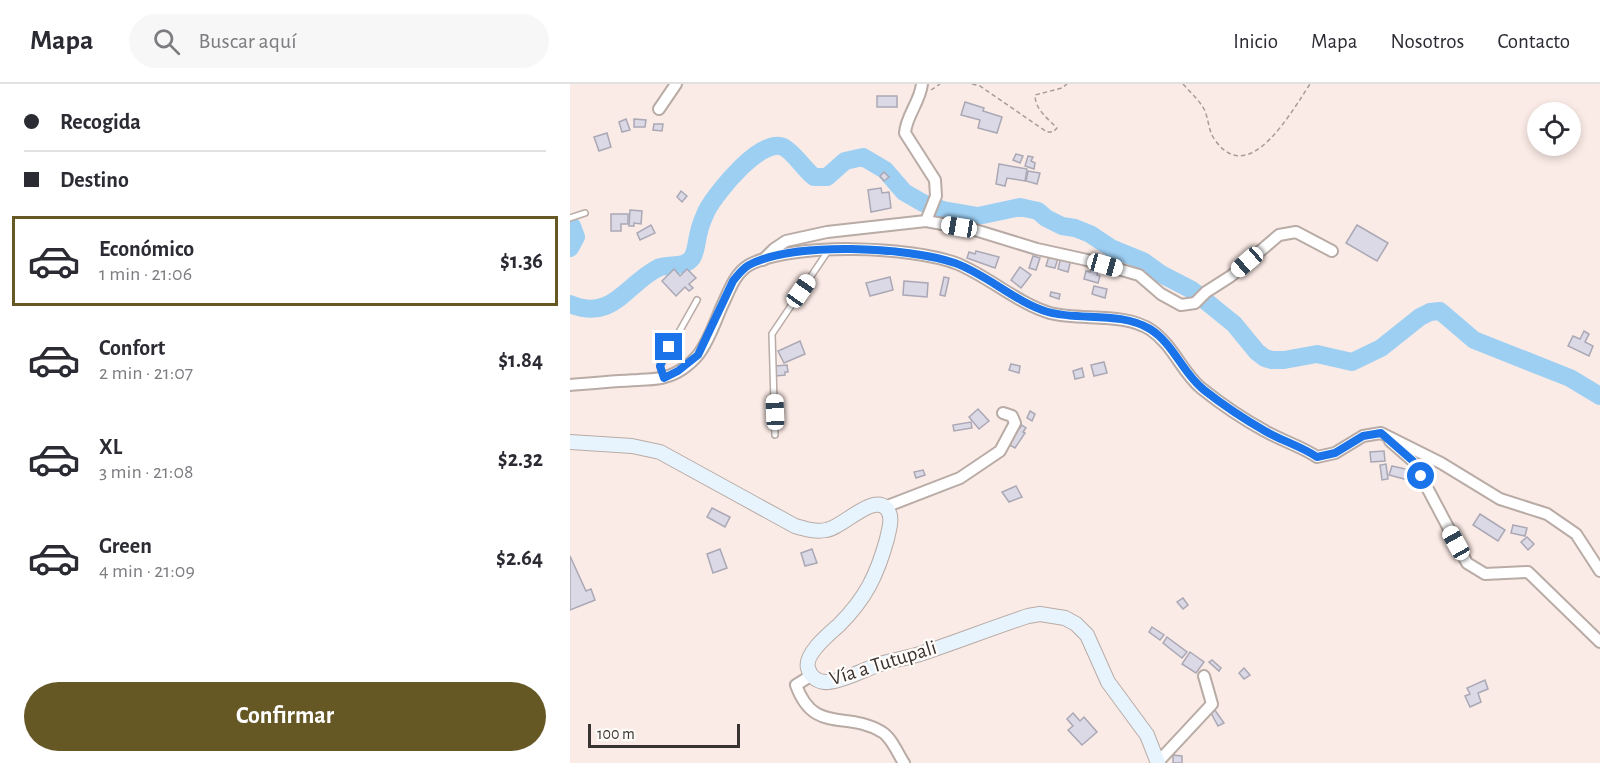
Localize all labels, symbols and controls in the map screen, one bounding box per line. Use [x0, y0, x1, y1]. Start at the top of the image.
search box [129, 14, 549, 68]
icon: search [150, 25, 183, 58]
text: Mapa [30, 27, 93, 55]
text: Buscar aquí [198, 30, 297, 52]
text: Inicio [1233, 31, 1278, 52]
text: Mapa [1311, 31, 1358, 52]
text: Nosotros [1391, 31, 1464, 52]
text: Contacto [1497, 31, 1570, 52]
map controls [1527, 102, 1581, 156]
button: locate [1527, 102, 1581, 156]
text: Recogida [60, 111, 141, 133]
text: Destino [60, 169, 129, 191]
car [940, 215, 978, 239]
icon: car [27, 234, 81, 288]
text: Económico [99, 238, 194, 260]
car [1228, 243, 1266, 281]
text: $1.36 [500, 250, 543, 272]
car [1085, 251, 1125, 279]
text: 1 min · 21:06 [99, 264, 192, 284]
car [783, 271, 819, 311]
icon: car [27, 333, 81, 387]
route end [655, 333, 682, 360]
text: Confort [99, 337, 165, 359]
text: $1.84 [498, 349, 543, 371]
text: 2 min · 21:07 [99, 363, 193, 383]
car [765, 394, 785, 430]
icon: car [27, 432, 81, 486]
text: XL [99, 436, 122, 458]
text: $2.32 [498, 448, 543, 470]
text: 3 min · 21:08 [99, 462, 193, 482]
route start [1407, 462, 1434, 489]
car [1439, 523, 1473, 563]
icon: car [27, 531, 81, 585]
text: Green [99, 535, 152, 557]
text: $2.64 [496, 547, 543, 569]
text: 4 min · 21:09 [99, 561, 195, 581]
street label: Vía a Tutupali [827, 637, 939, 689]
button: Confirmar [24, 682, 546, 751]
scale bar [588, 721, 740, 748]
text: 100 m [597, 726, 635, 742]

